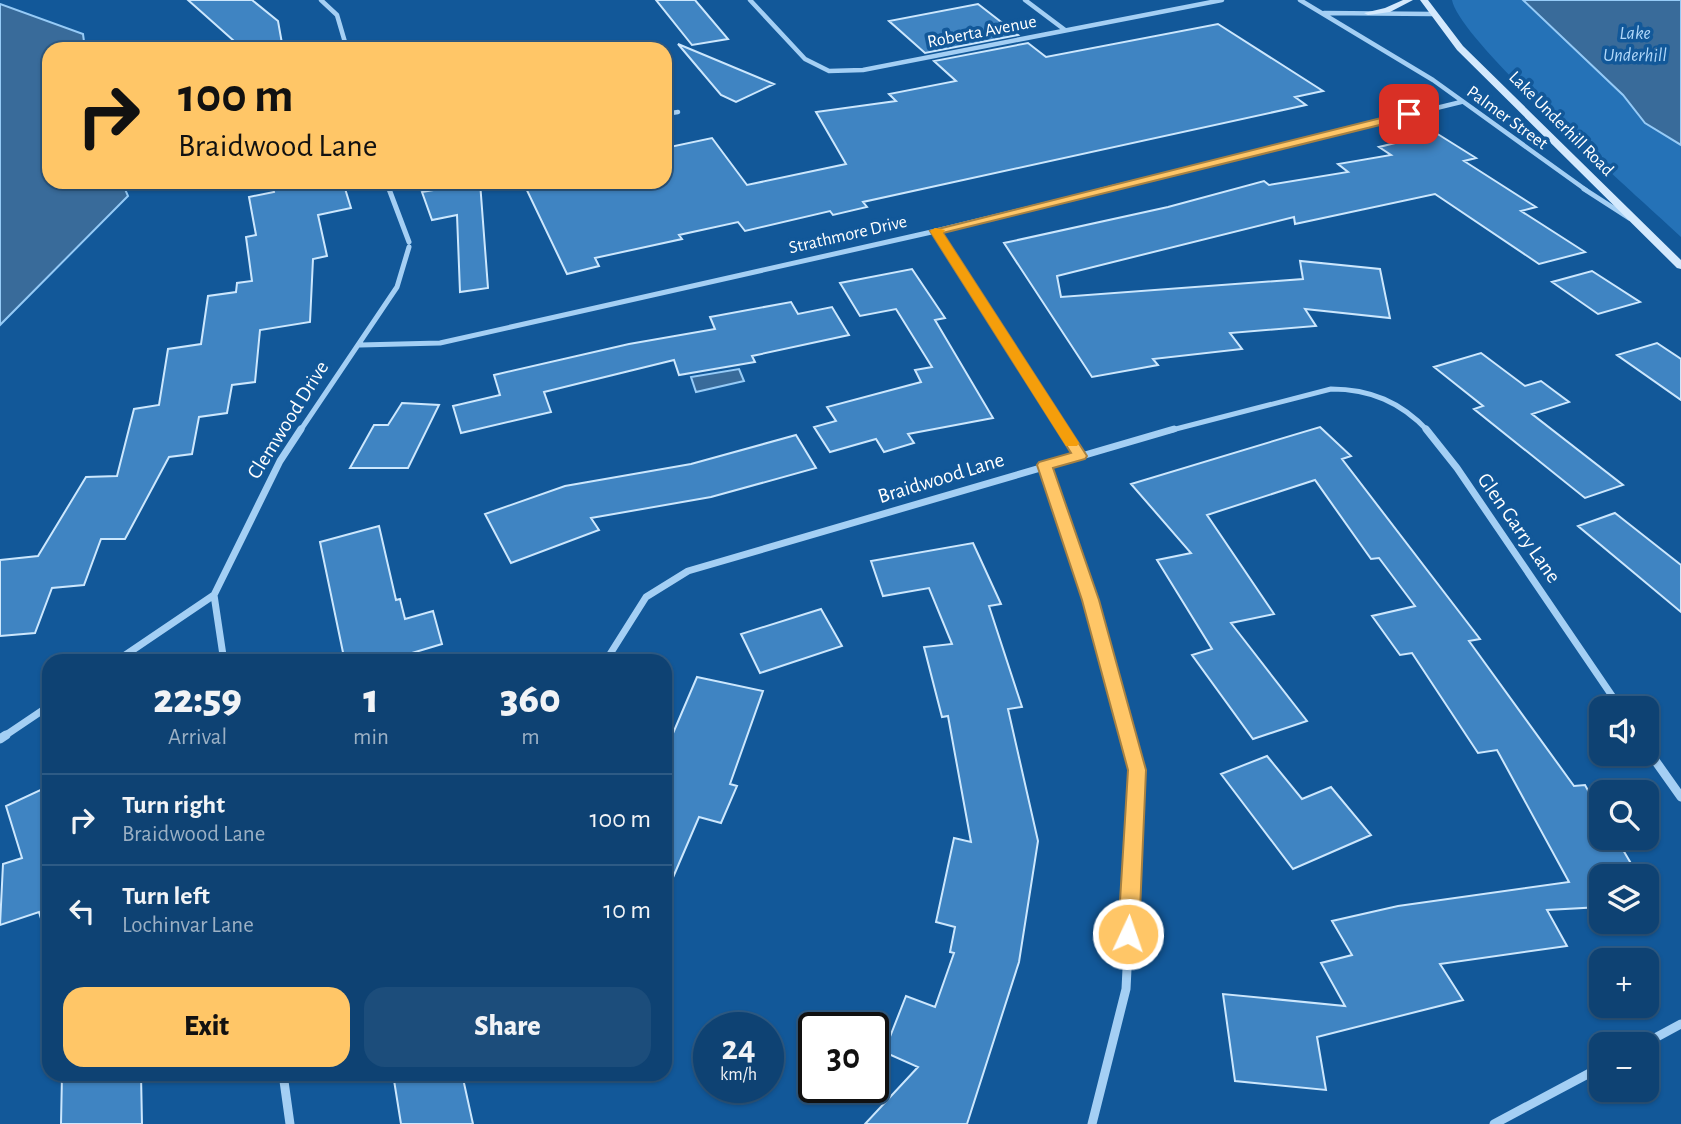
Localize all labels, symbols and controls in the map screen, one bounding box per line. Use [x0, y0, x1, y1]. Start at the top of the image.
street label: Roberta Avenue [926, 13, 1038, 51]
water label: Lake Underhill [1603, 24, 1667, 65]
street label: Lake Underhill Road [1505, 68, 1617, 180]
icon: right [63, 70, 154, 161]
text: 100 m [178, 72, 294, 121]
street label: Palmer Street [1463, 83, 1551, 153]
pin [1379, 84, 1439, 144]
icon: arrive [1390, 95, 1428, 133]
text: Braidwood Lane [178, 130, 377, 162]
street label: Strathmore Drive [787, 213, 909, 257]
street label: Clemwood Drive [243, 357, 333, 483]
street label: Braidwood Lane [875, 449, 1007, 507]
street label: Glen Garry Lane [1474, 469, 1564, 587]
text: 22:59 [153, 678, 242, 720]
text: 1 [363, 678, 379, 720]
text: 360 [500, 678, 561, 720]
map controls [1589, 696, 1659, 1102]
button: sound [1589, 696, 1659, 766]
text: Arrival [168, 726, 227, 749]
text: min [353, 726, 389, 749]
text: m [521, 726, 540, 749]
button: search [1589, 780, 1659, 850]
text: Turn right [122, 792, 225, 818]
icon: right [63, 801, 101, 839]
text: 100 m [590, 806, 651, 832]
text: Braidwood Lane [122, 823, 265, 846]
button: layers [1589, 864, 1659, 934]
text: Turn left [122, 883, 210, 909]
icon: left [63, 892, 101, 930]
text: 10 m [603, 897, 651, 923]
position arrow [1091, 897, 1165, 971]
text: Lochinvar Lane [122, 914, 254, 937]
button: + [1589, 948, 1659, 1018]
button: Exit [63, 987, 350, 1067]
button: Share [364, 987, 651, 1067]
speed limit sign: 30 [798, 1012, 889, 1103]
text: 24 [721, 1031, 756, 1066]
button: − [1589, 1032, 1659, 1102]
text: km/h [720, 1066, 757, 1084]

